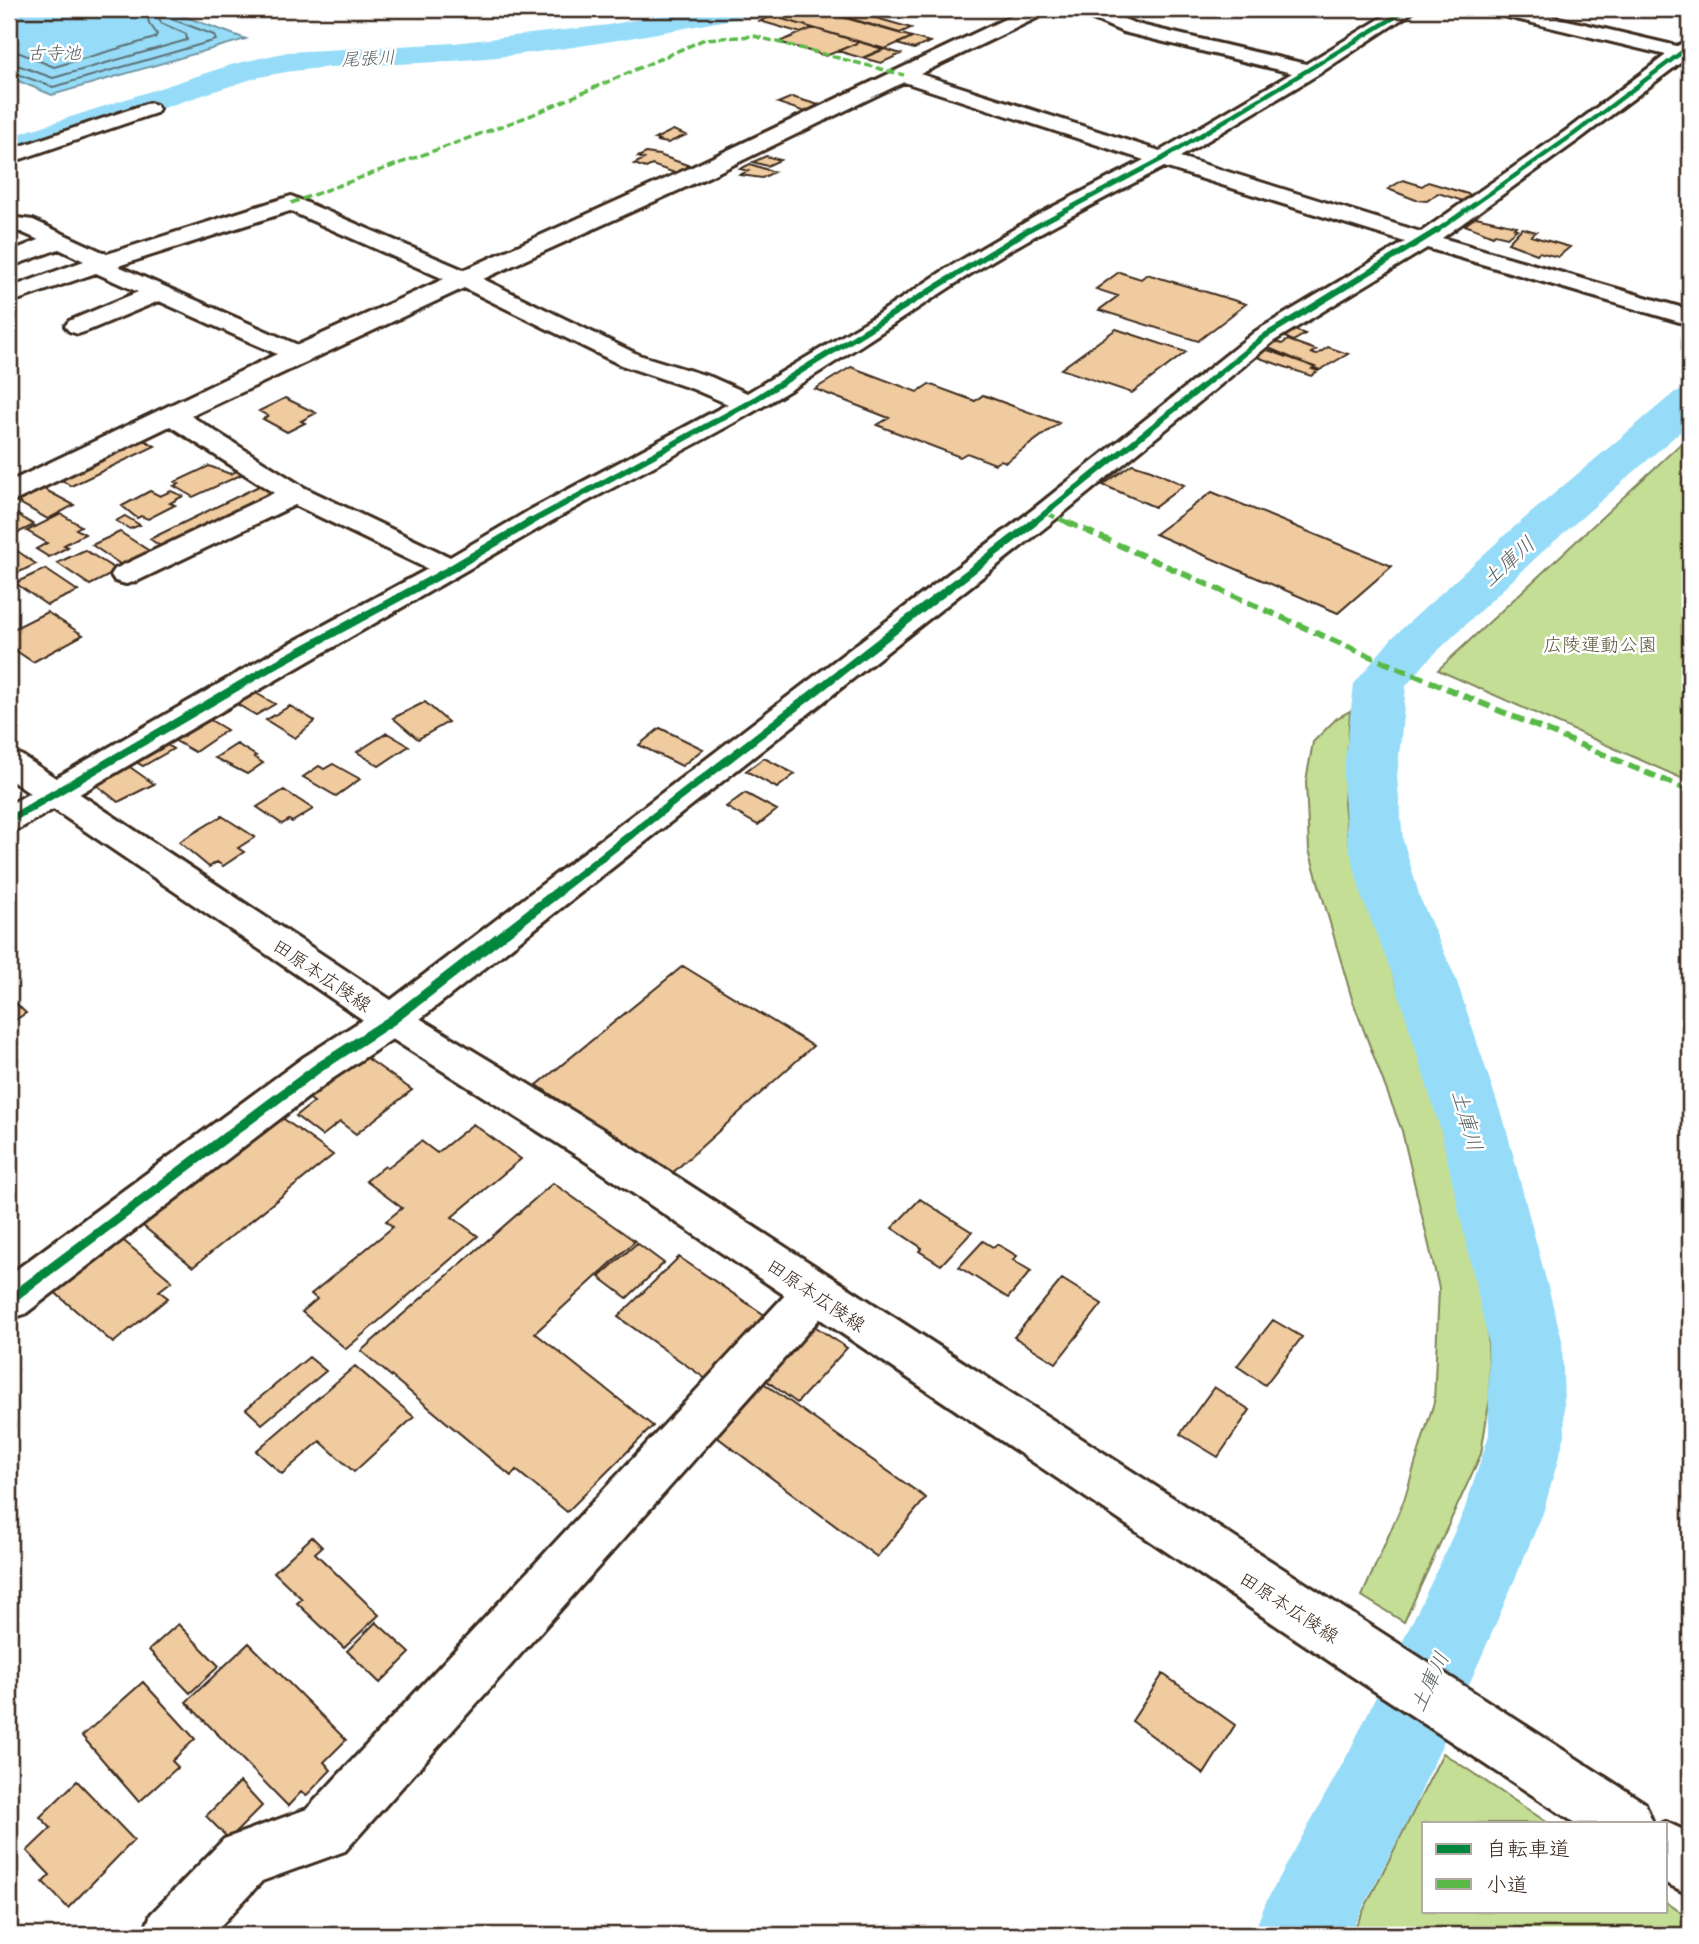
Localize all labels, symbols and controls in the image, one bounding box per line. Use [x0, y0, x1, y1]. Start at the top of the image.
water label: 古寺池 [27, 38, 82, 65]
water label: 尾張川 [340, 42, 396, 72]
water label: 土庫川 [1473, 527, 1541, 593]
park label: 広陵運動公園 [1543, 629, 1657, 657]
street label: 田原本広陵線 [268, 931, 378, 1017]
water label: 土庫川 [1445, 1085, 1493, 1155]
street label: 田原本広陵線 [762, 1251, 872, 1337]
street label: 田原本広陵線 [1235, 1563, 1345, 1649]
water label: 土庫川 [1400, 1646, 1456, 1716]
legend [1422, 1822, 1668, 1912]
text: 自転車道 [1486, 1831, 1570, 1863]
text: 小道 [1486, 1867, 1528, 1899]

